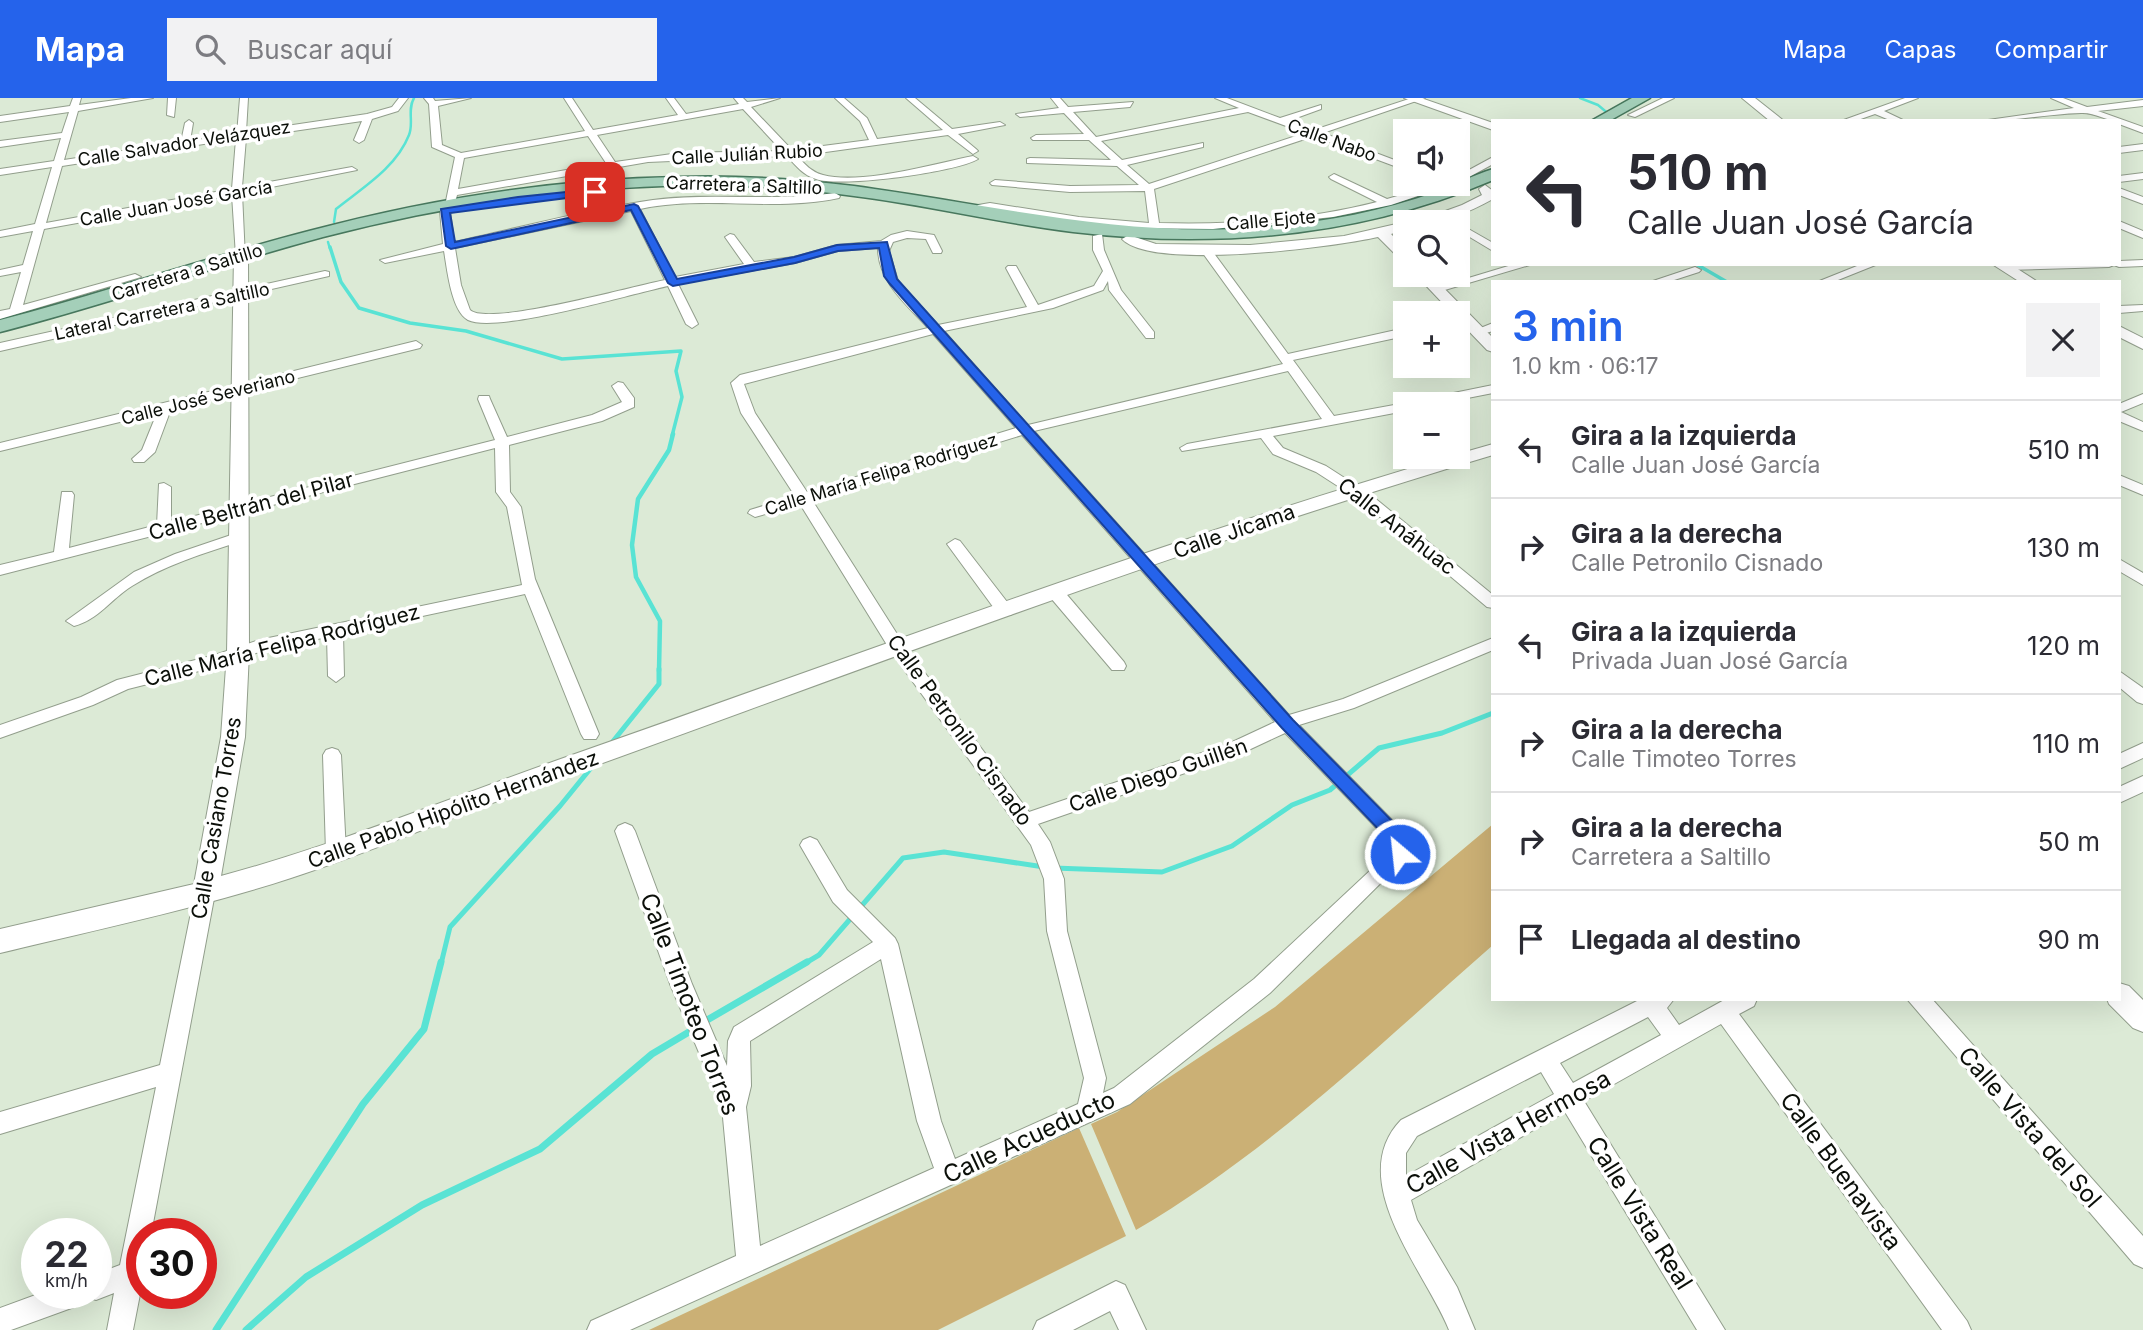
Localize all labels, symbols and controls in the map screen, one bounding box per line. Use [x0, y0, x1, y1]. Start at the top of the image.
search box [167, 18, 657, 81]
text: Mapa [35, 29, 125, 69]
icon: search [191, 30, 229, 68]
text: Buscar aquí [247, 34, 392, 65]
text: Mapa [1783, 35, 1846, 64]
text: Capas [1884, 35, 1957, 64]
text: Compartir [1995, 35, 2108, 64]
street label: Calle Nabo [1285, 114, 1379, 166]
street label: Calle Salvador Velázquez [76, 116, 292, 170]
map controls [1393, 119, 1470, 469]
button: sound [1393, 119, 1470, 196]
street label: Calle Julián Rubio [671, 140, 823, 168]
text: 510 m [1627, 143, 1769, 202]
icon: left [1512, 147, 1603, 238]
pin [565, 162, 625, 222]
street label: Carretera a Saltillo [665, 172, 823, 198]
icon: arrive [576, 173, 614, 211]
street label: Calle Juan José García [78, 176, 274, 230]
text: Calle Juan José García [1627, 203, 1974, 242]
street label: Calle Ejote [1225, 206, 1317, 234]
button: search [1393, 210, 1470, 287]
street label: Carretera a Saltillo [109, 239, 265, 305]
street label: Lateral Carretera a Saltillo [52, 278, 272, 344]
text: 3 min [1512, 300, 1624, 351]
button: + [1393, 301, 1470, 378]
button: close [2026, 303, 2100, 377]
text: 1.0 km · 06:17 [1512, 352, 1658, 380]
street label: Calle José Severiano [119, 365, 297, 429]
button: − [1393, 392, 1470, 469]
text: Gira a la izquierda [1571, 420, 1797, 451]
street label: Calle María Felipa Rodríguez [762, 429, 1000, 519]
icon: left [1512, 430, 1550, 468]
text: 510 m [2027, 434, 2100, 465]
text: Calle Juan José García [1571, 451, 1820, 479]
street label: Calle Beltrán del Pilar [146, 467, 356, 545]
street label: Calle Anáhuac [1333, 472, 1461, 580]
street label: Calle Jícama [1170, 499, 1298, 563]
text: Gira a la derecha [1571, 518, 1783, 549]
icon: right [1512, 528, 1550, 566]
text: 130 m [2027, 532, 2100, 563]
text: Calle Petronilo Cisnado [1571, 549, 1823, 577]
street label: Calle María Felipa Rodríguez [142, 599, 422, 691]
text: Gira a la izquierda [1571, 616, 1797, 647]
icon: left [1512, 626, 1550, 664]
street label: Calle Petronilo Cisnado [882, 630, 1038, 830]
text: 120 m [2027, 630, 2100, 661]
text: Privada Juan José García [1571, 647, 1848, 675]
text: Gira a la derecha [1571, 714, 1783, 745]
street label: Calle Casiano Torres [186, 715, 246, 921]
icon: right [1512, 724, 1550, 762]
text: 110 m [2032, 728, 2100, 759]
street label: Calle Diego Guillén [1065, 733, 1251, 817]
street label: Calle Pablo Hipólito Hernández [304, 745, 602, 873]
text: Calle Timoteo Torres [1571, 745, 1797, 773]
text: Gira a la derecha [1571, 812, 1783, 843]
position arrow [1363, 817, 1437, 891]
icon: right [1512, 822, 1550, 860]
text: 50 m [2038, 826, 2100, 857]
text: Carretera a Saltillo [1571, 843, 1771, 871]
street label: Calle Timoteo Torres [634, 889, 746, 1119]
icon: arrive [1512, 920, 1550, 958]
text: Llegada al destino [1571, 924, 1801, 955]
text: 90 m [2037, 924, 2100, 955]
street label: Calle Vista del Sol [1952, 1041, 2108, 1213]
street label: Calle Vista Hermosa [1401, 1064, 1615, 1200]
street label: Calle Acueducto [938, 1084, 1120, 1190]
street label: Calle Buenavista [1774, 1086, 1908, 1256]
street label: Calle Vista Real [1581, 1131, 1699, 1295]
speed limit sign: 30 [126, 1218, 217, 1309]
text: 22 [44, 1233, 89, 1275]
text: km/h [45, 1270, 88, 1291]

